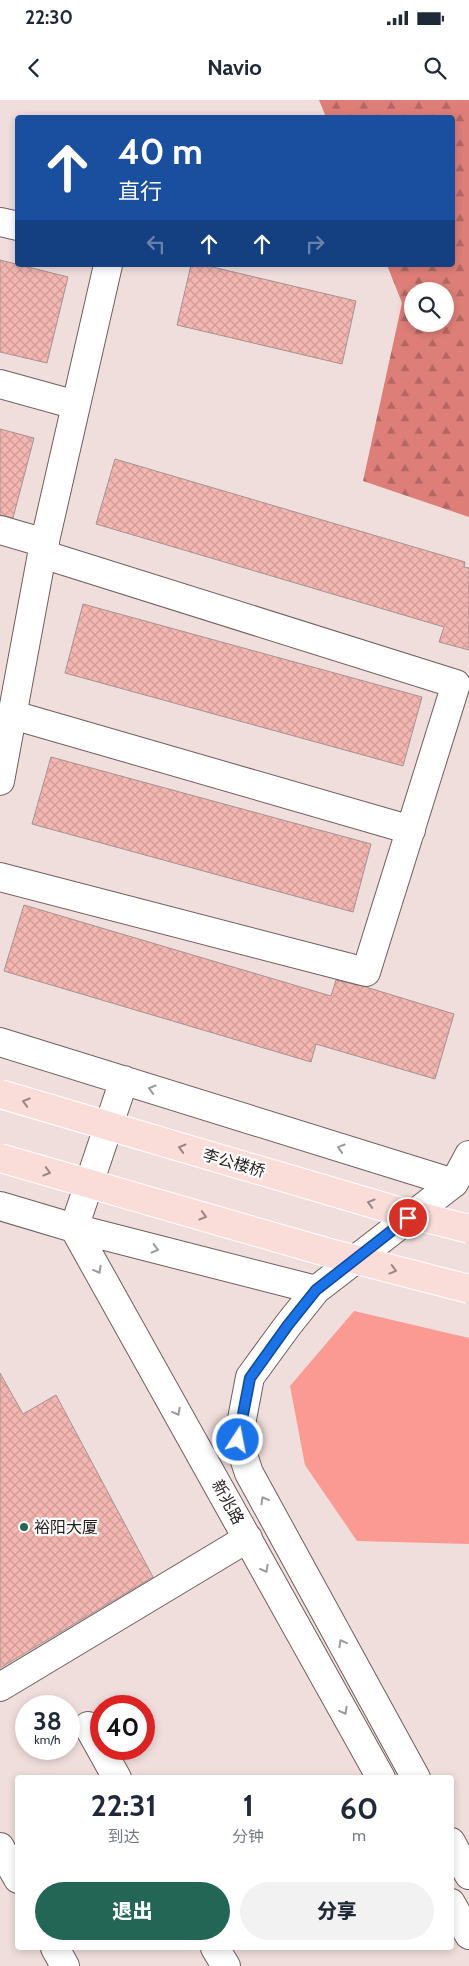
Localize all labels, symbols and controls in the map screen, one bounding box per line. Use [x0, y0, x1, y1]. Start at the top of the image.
text: 22:30 [25, 6, 73, 29]
icon: back [20, 54, 48, 82]
text: Navio [207, 54, 262, 81]
icon: search [421, 54, 449, 82]
text: 40 m [118, 130, 203, 173]
icon: ahead [35, 135, 100, 200]
text: 直行 [118, 178, 162, 205]
icon: left [142, 230, 170, 258]
icon: ahead [195, 230, 223, 258]
icon: ahead [248, 230, 276, 258]
icon: right [301, 230, 329, 258]
map controls [404, 282, 454, 332]
button: search [404, 282, 454, 332]
one-way arrow [148, 1085, 157, 1095]
one-way arrow [22, 1097, 30, 1107]
one-way arrow [178, 1143, 186, 1153]
one-way arrow [337, 1143, 345, 1153]
street label: 李公楼桥 [201, 1145, 267, 1181]
one-way arrow [42, 1166, 50, 1176]
pin [387, 1197, 429, 1239]
one-way arrow [367, 1199, 376, 1209]
icon: arrive [394, 1204, 422, 1232]
one-way arrow [199, 1211, 207, 1221]
one-way arrow [151, 1243, 159, 1253]
one-way arrow [389, 1264, 398, 1275]
one-way arrow [92, 1265, 102, 1274]
one-way arrow [171, 1407, 181, 1416]
position arrow [211, 1413, 263, 1465]
street label: 新兆路 [208, 1476, 248, 1528]
one-way arrow [260, 1496, 270, 1505]
place label: 裕阳大厦 [34, 1518, 98, 1537]
marker: 裕阳大厦 [18, 1521, 30, 1533]
one-way arrow [259, 1564, 269, 1573]
one-way arrow [338, 1639, 348, 1648]
speed limit sign: 40 [90, 1695, 155, 1760]
text: 38 [33, 1706, 62, 1736]
one-way arrow [338, 1706, 348, 1715]
text: km/h [34, 1732, 61, 1747]
text: 22:31 [91, 1787, 156, 1824]
text: 1 [243, 1787, 254, 1824]
text: 60 [340, 1790, 378, 1827]
text: m [352, 1826, 366, 1845]
text: 到达 [108, 1827, 140, 1846]
text: 分钟 [232, 1827, 264, 1846]
button: 退出 [35, 1882, 230, 1940]
button: 分享 [240, 1882, 434, 1940]

